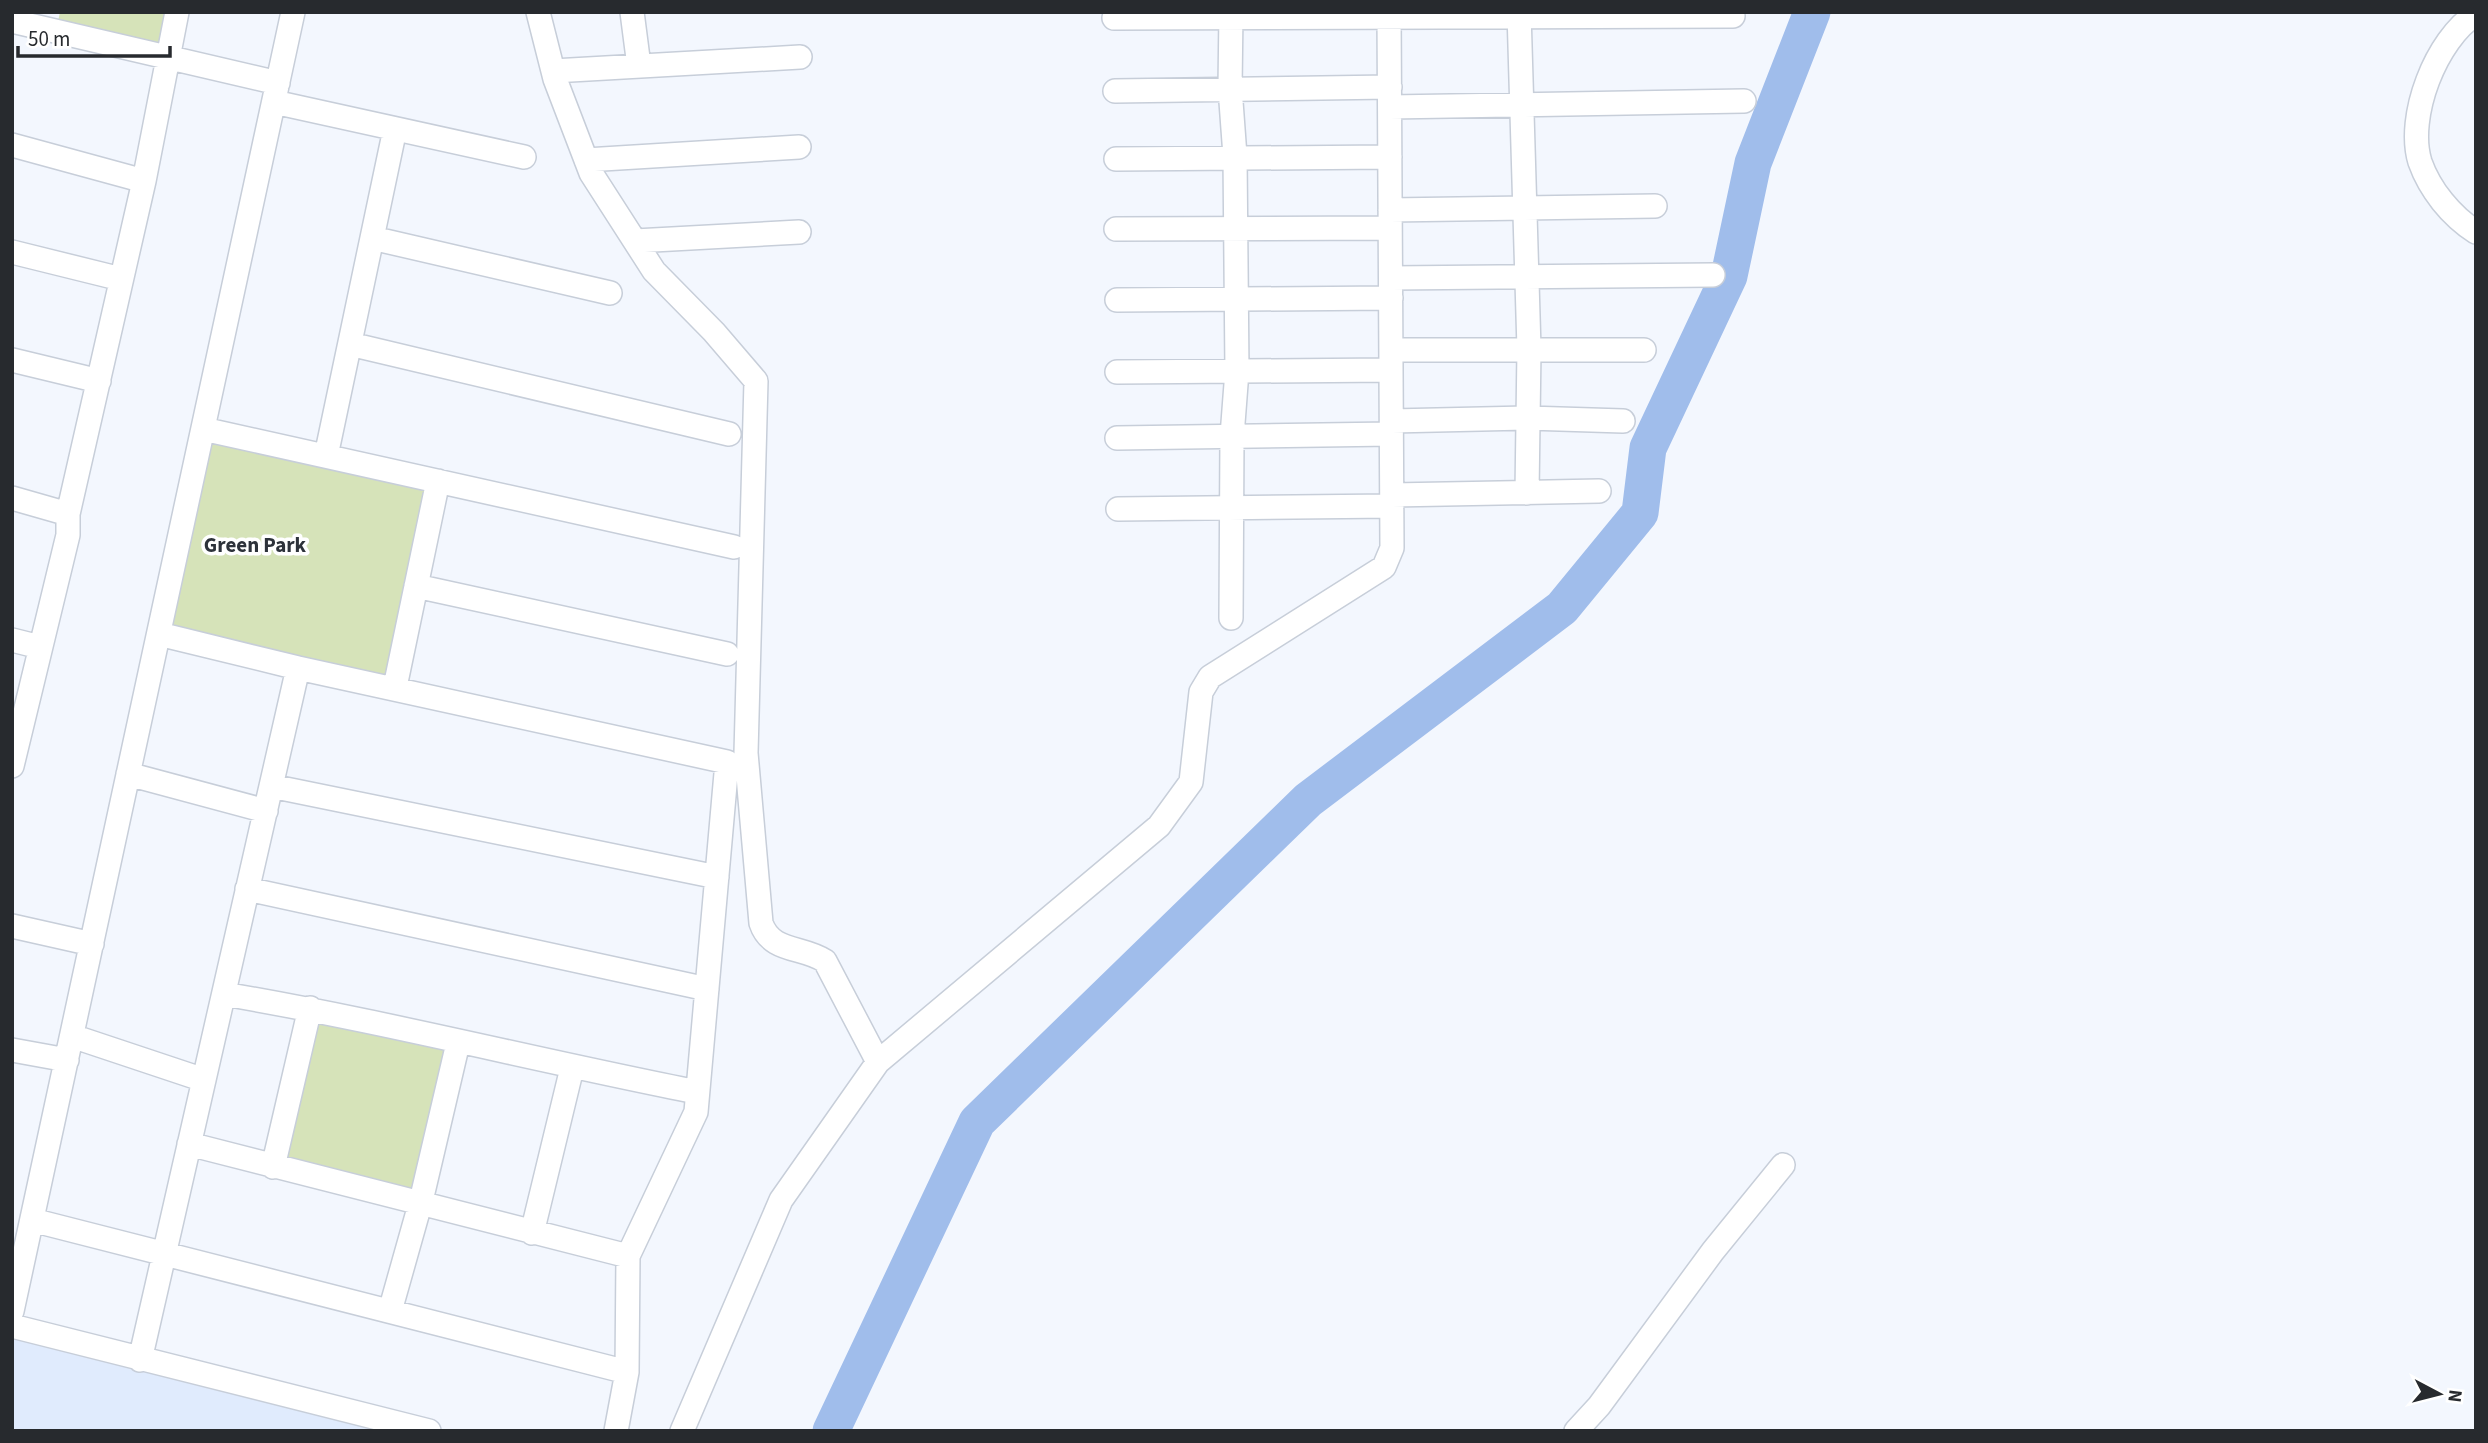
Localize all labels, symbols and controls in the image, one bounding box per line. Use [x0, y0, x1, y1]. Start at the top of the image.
scale bar [18, 14, 170, 58]
text: 50 m [28, 24, 70, 54]
district label: Green Park [204, 530, 307, 560]
north arrow [2404, 1359, 2474, 1429]
text: N [2440, 1388, 2469, 1404]

